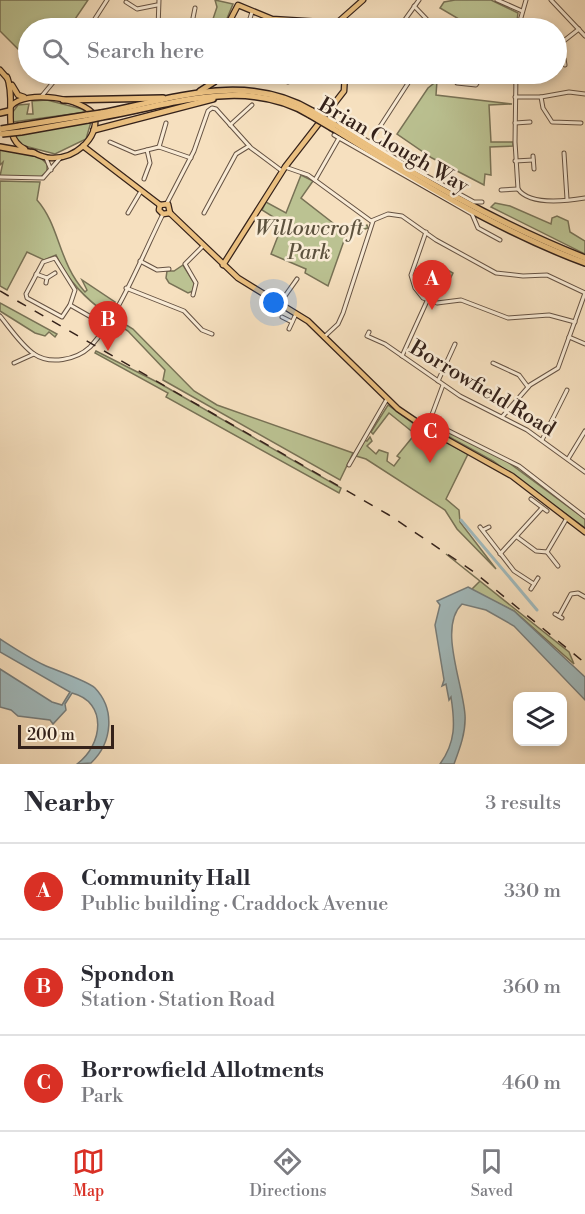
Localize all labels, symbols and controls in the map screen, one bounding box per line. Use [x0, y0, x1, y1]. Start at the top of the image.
search box [18, 18, 567, 84]
icon: search [39, 35, 72, 68]
text: Search here [87, 38, 204, 65]
street label: Brian Clough Way [313, 92, 474, 200]
park label: Willowcroft Park [255, 216, 364, 266]
pin: A [412, 260, 452, 310]
your location [259, 288, 288, 317]
pin: B [88, 302, 128, 351]
street label: Borrowfield Road [404, 335, 560, 443]
pin: C [410, 414, 450, 463]
map controls [513, 692, 567, 746]
button: layers [513, 692, 567, 746]
scale bar [18, 722, 114, 750]
text: 200 m [27, 725, 75, 745]
text: Nearby [24, 787, 114, 819]
text: 3 results [485, 791, 561, 816]
text: Community Hall [81, 865, 251, 892]
text: A [36, 879, 51, 904]
text: 330 m [504, 879, 561, 904]
text: Public building · Craddock Avenue [81, 892, 388, 917]
text: Spondon [81, 961, 174, 988]
text: B [36, 975, 51, 1000]
text: 360 m [503, 975, 561, 1000]
text: Station · Station Road [81, 988, 275, 1013]
text: Borrowfield Allotments [81, 1057, 324, 1084]
text: C [36, 1071, 51, 1096]
text: 460 m [502, 1071, 561, 1096]
text: Park [81, 1084, 123, 1109]
tab: Map [72, 1145, 105, 1201]
tab: Directions [249, 1145, 327, 1201]
tab: Saved [471, 1145, 513, 1201]

